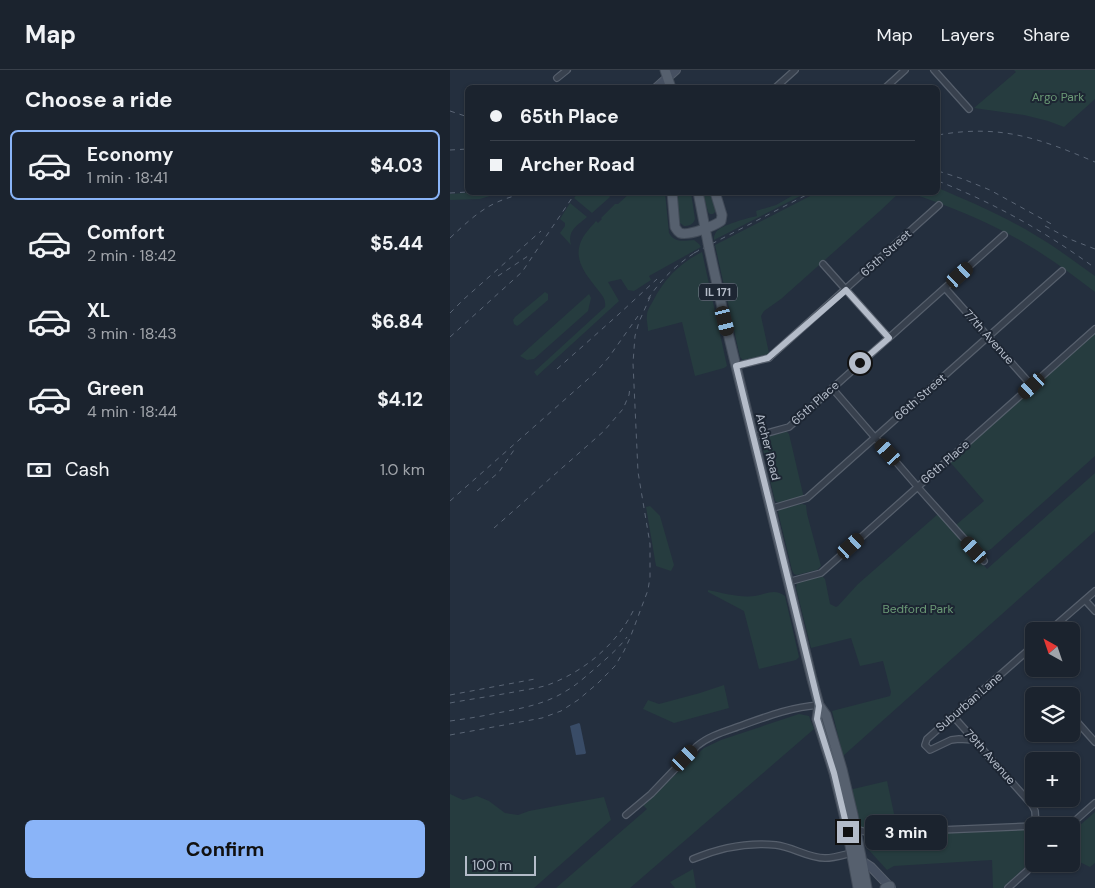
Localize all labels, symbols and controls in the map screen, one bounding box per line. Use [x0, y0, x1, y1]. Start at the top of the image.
text: Map [25, 19, 76, 50]
text: Map [877, 23, 913, 47]
text: Layers [941, 23, 995, 47]
text: Share [1023, 23, 1070, 47]
text: Choose a ride [25, 85, 173, 114]
park label: Argo Park [1032, 89, 1084, 105]
text: 65th Place [520, 104, 619, 129]
text: Economy [87, 142, 174, 167]
icon: car [27, 143, 72, 188]
text: Archer Road [520, 152, 635, 177]
text: $4.03 [370, 153, 423, 178]
text: 1 min · 18:41 [87, 167, 168, 188]
text: Comfort [87, 220, 165, 245]
icon: car [27, 221, 72, 266]
street label: 65th Street [857, 226, 915, 280]
text: $5.44 [370, 231, 423, 256]
text: 2 min · 18:42 [87, 245, 176, 266]
car [943, 259, 976, 291]
road number: IL 171 [699, 283, 737, 300]
text: XL [87, 298, 110, 323]
icon: car [27, 299, 72, 344]
car [714, 305, 735, 337]
street label: 77th Avenue [960, 306, 1018, 368]
text: $6.84 [371, 309, 423, 334]
text: 3 min · 18:43 [87, 323, 177, 344]
route start [849, 352, 871, 374]
street label: 66th Street [891, 370, 950, 424]
car [1015, 370, 1048, 402]
text: Green [87, 376, 144, 401]
icon: car [27, 377, 72, 422]
street label: 65th Place [788, 377, 843, 429]
text: $4.12 [377, 387, 423, 412]
text: 4 min · 18:44 [87, 401, 177, 422]
street label: Archer Road [752, 412, 784, 482]
car [872, 436, 903, 468]
street label: 66th Place [917, 436, 973, 488]
icon: cash [25, 456, 53, 484]
text: Cash [65, 457, 109, 482]
text: 1.0 km [380, 459, 425, 480]
car [834, 530, 867, 562]
car [958, 534, 989, 566]
park label: Bedford Park [882, 601, 954, 617]
north arrow [1025, 622, 1080, 678]
map controls [1025, 622, 1080, 872]
street label: Suburban Lane [932, 669, 1006, 735]
button: layers [1025, 687, 1080, 742]
street label: 79th Avenue [961, 726, 1019, 788]
car [669, 742, 700, 774]
button: + [1025, 752, 1080, 807]
callout: 3 min [866, 814, 948, 850]
button: − [1025, 817, 1080, 872]
button: Confirm [25, 820, 425, 878]
route end [837, 821, 859, 843]
text: 3 min [885, 822, 927, 843]
scale bar [465, 853, 536, 876]
text: 100 m [472, 856, 512, 874]

